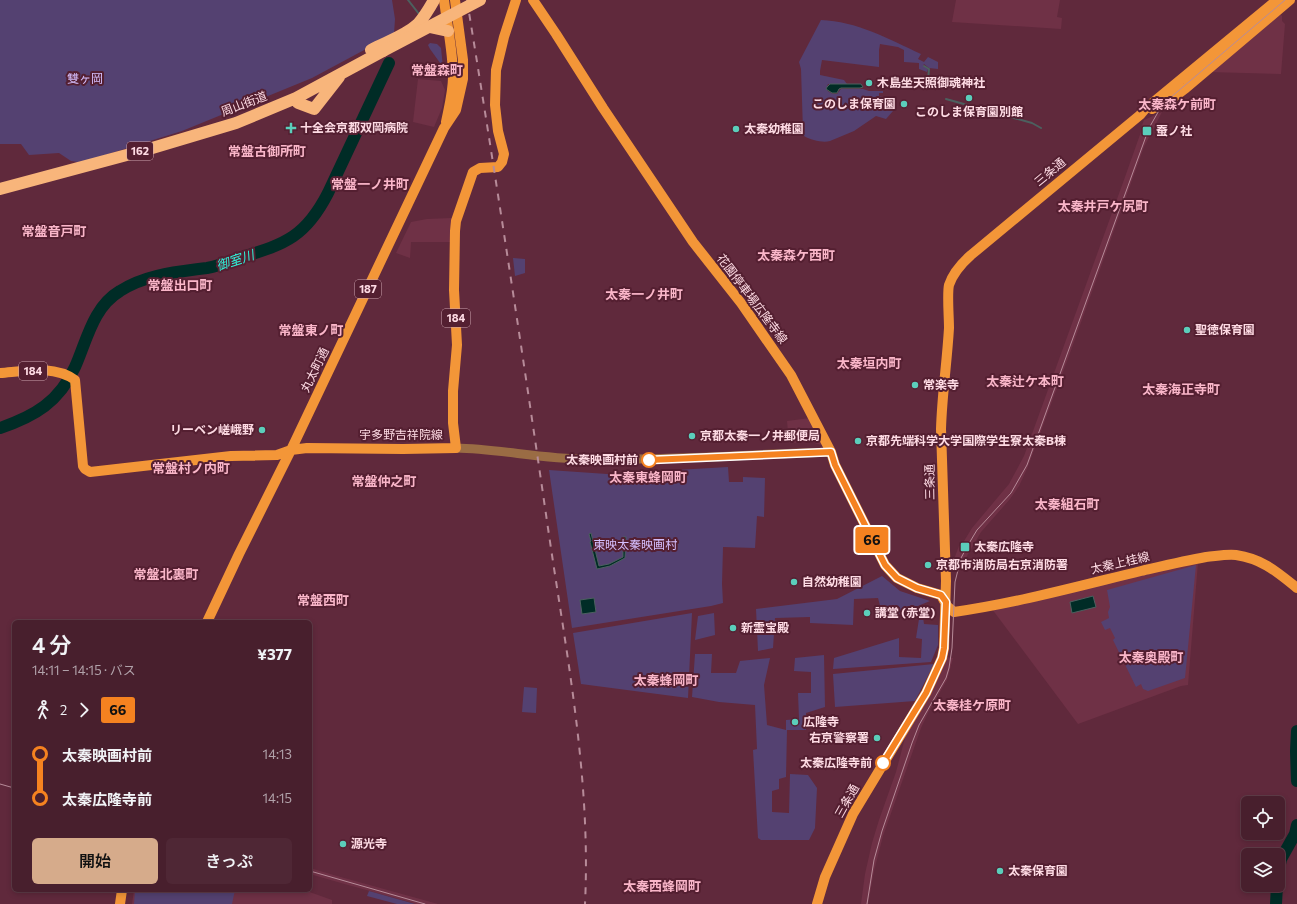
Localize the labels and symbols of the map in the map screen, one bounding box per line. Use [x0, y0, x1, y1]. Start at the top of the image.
district label: 常盤森町 [411, 62, 463, 78]
park label: 雙ヶ岡 [67, 71, 103, 85]
place label: 木島坐天照御魂神社 [877, 75, 985, 89]
marker: 木島坐天照御魂神社 [864, 78, 874, 88]
street label: 周山街道 [219, 88, 269, 118]
marker: このしま保育園別館 [964, 93, 974, 103]
place label: このしま保育園 [812, 96, 896, 110]
district label: 太秦森ケ前町 [1138, 96, 1216, 112]
marker: このしま保育園 [899, 99, 909, 109]
place label: このしま保育園別館 [915, 104, 1023, 118]
place label: 十全会京都双岡病院 [300, 120, 408, 134]
place label: 太秦幼稚園 [744, 121, 804, 135]
marker: 十全会京都双岡病院 [285, 122, 297, 134]
place label: 蚕ノ社 [1156, 123, 1192, 137]
marker: 太秦幼稚園 [731, 124, 741, 134]
marker: 蚕ノ社 [1141, 125, 1153, 137]
road number: 162 [127, 142, 153, 160]
district label: 常盤古御所町 [228, 143, 306, 159]
street label: 三条通 [1031, 154, 1068, 188]
district label: 常盤一ノ井町 [331, 176, 409, 192]
district label: 太秦井戸ケ尻町 [1057, 198, 1149, 214]
district label: 常盤音戸町 [21, 223, 87, 239]
water label: 御室川 [214, 246, 258, 274]
district label: 太秦森ケ西町 [757, 247, 835, 263]
street label: 花園停車場広隆寺線 [715, 251, 791, 346]
district label: 常盤出口町 [147, 277, 213, 293]
road number: 187 [355, 280, 381, 298]
district label: 太秦一ノ井町 [605, 286, 683, 302]
road number: 184 [442, 309, 470, 327]
district label: 常盤東ノ町 [278, 322, 344, 338]
place label: 聖徳保育園 [1195, 322, 1255, 336]
marker: 聖徳保育園 [1182, 325, 1192, 335]
street label: 丸太町通 [297, 345, 331, 394]
district label: 太秦垣内町 [836, 355, 902, 371]
road number: 184 [19, 362, 47, 380]
district label: 太秦辻ケ本町 [986, 373, 1064, 389]
place label: 常楽寺 [923, 377, 959, 391]
marker: 常楽寺 [910, 380, 920, 390]
district label: 太秦海正寺町 [1142, 381, 1220, 397]
place label: リーベン嵯峨野 [170, 422, 254, 436]
marker: リーベン嵯峨野 [257, 425, 267, 435]
street label: 宇多野吉祥院線 [359, 427, 443, 441]
place label: 京都太秦一ノ井郵便局 [700, 428, 820, 442]
marker: 京都太秦一ノ井郵便局 [687, 431, 697, 441]
place label: 京都先端科学大学国際学生寮太秦B棟 [866, 433, 1066, 447]
marker: 京都先端科学大学国際学生寮太秦B棟 [853, 436, 863, 446]
place label: 太秦映画村前 [566, 452, 638, 466]
marker: 太秦映画村前 [641, 452, 657, 468]
district label: 常盤村ノ内町 [152, 460, 230, 476]
street label: 三条通 [922, 464, 936, 500]
district label: 太秦東蜂岡町 [609, 469, 687, 485]
district label: 常盤仲之町 [351, 473, 417, 489]
district label: 太秦組石町 [1034, 496, 1100, 512]
line badge: 66 [854, 527, 890, 553]
park label: 東映太秦映画村 [593, 537, 678, 551]
place label: 太秦広隆寺 [974, 539, 1034, 553]
marker: 太秦広隆寺 [959, 541, 971, 553]
street label: 太秦上桂線 [1089, 548, 1151, 576]
place label: 京都市消防局右京消防署 [936, 557, 1068, 571]
marker: 京都市消防局右京消防署 [923, 560, 933, 570]
district label: 常盤北裏町 [133, 566, 199, 582]
place label: 自然幼稚園 [802, 574, 862, 588]
marker: 自然幼稚園 [789, 577, 799, 587]
district label: 常盤西町 [297, 592, 349, 608]
place label: 講堂 (赤堂) [875, 605, 935, 619]
marker: 講堂 (赤堂) [862, 608, 872, 618]
place label: 新霊宝殿 [741, 620, 789, 634]
marker: 新霊宝殿 [728, 623, 738, 633]
district label: 太秦奥殿町 [1118, 649, 1184, 665]
district label: 太秦蜂岡町 [633, 672, 699, 688]
district label: 太秦桂ケ原町 [933, 697, 1011, 713]
place label: 広隆寺 [803, 714, 839, 728]
marker: 広隆寺 [790, 717, 800, 727]
place label: 右京警察署 [809, 730, 869, 744]
marker: 右京警察署 [872, 733, 882, 743]
place label: 太秦広隆寺前 [800, 755, 872, 769]
marker: 太秦広隆寺前 [875, 755, 891, 771]
street label: 三条通 [831, 781, 861, 820]
place label: 源光寺 [351, 836, 387, 850]
marker: 源光寺 [338, 839, 348, 849]
place label: 太秦保育園 [1008, 863, 1068, 877]
marker: 太秦保育園 [995, 866, 1005, 876]
district label: 太秦西蜂岡町 [623, 878, 701, 894]

